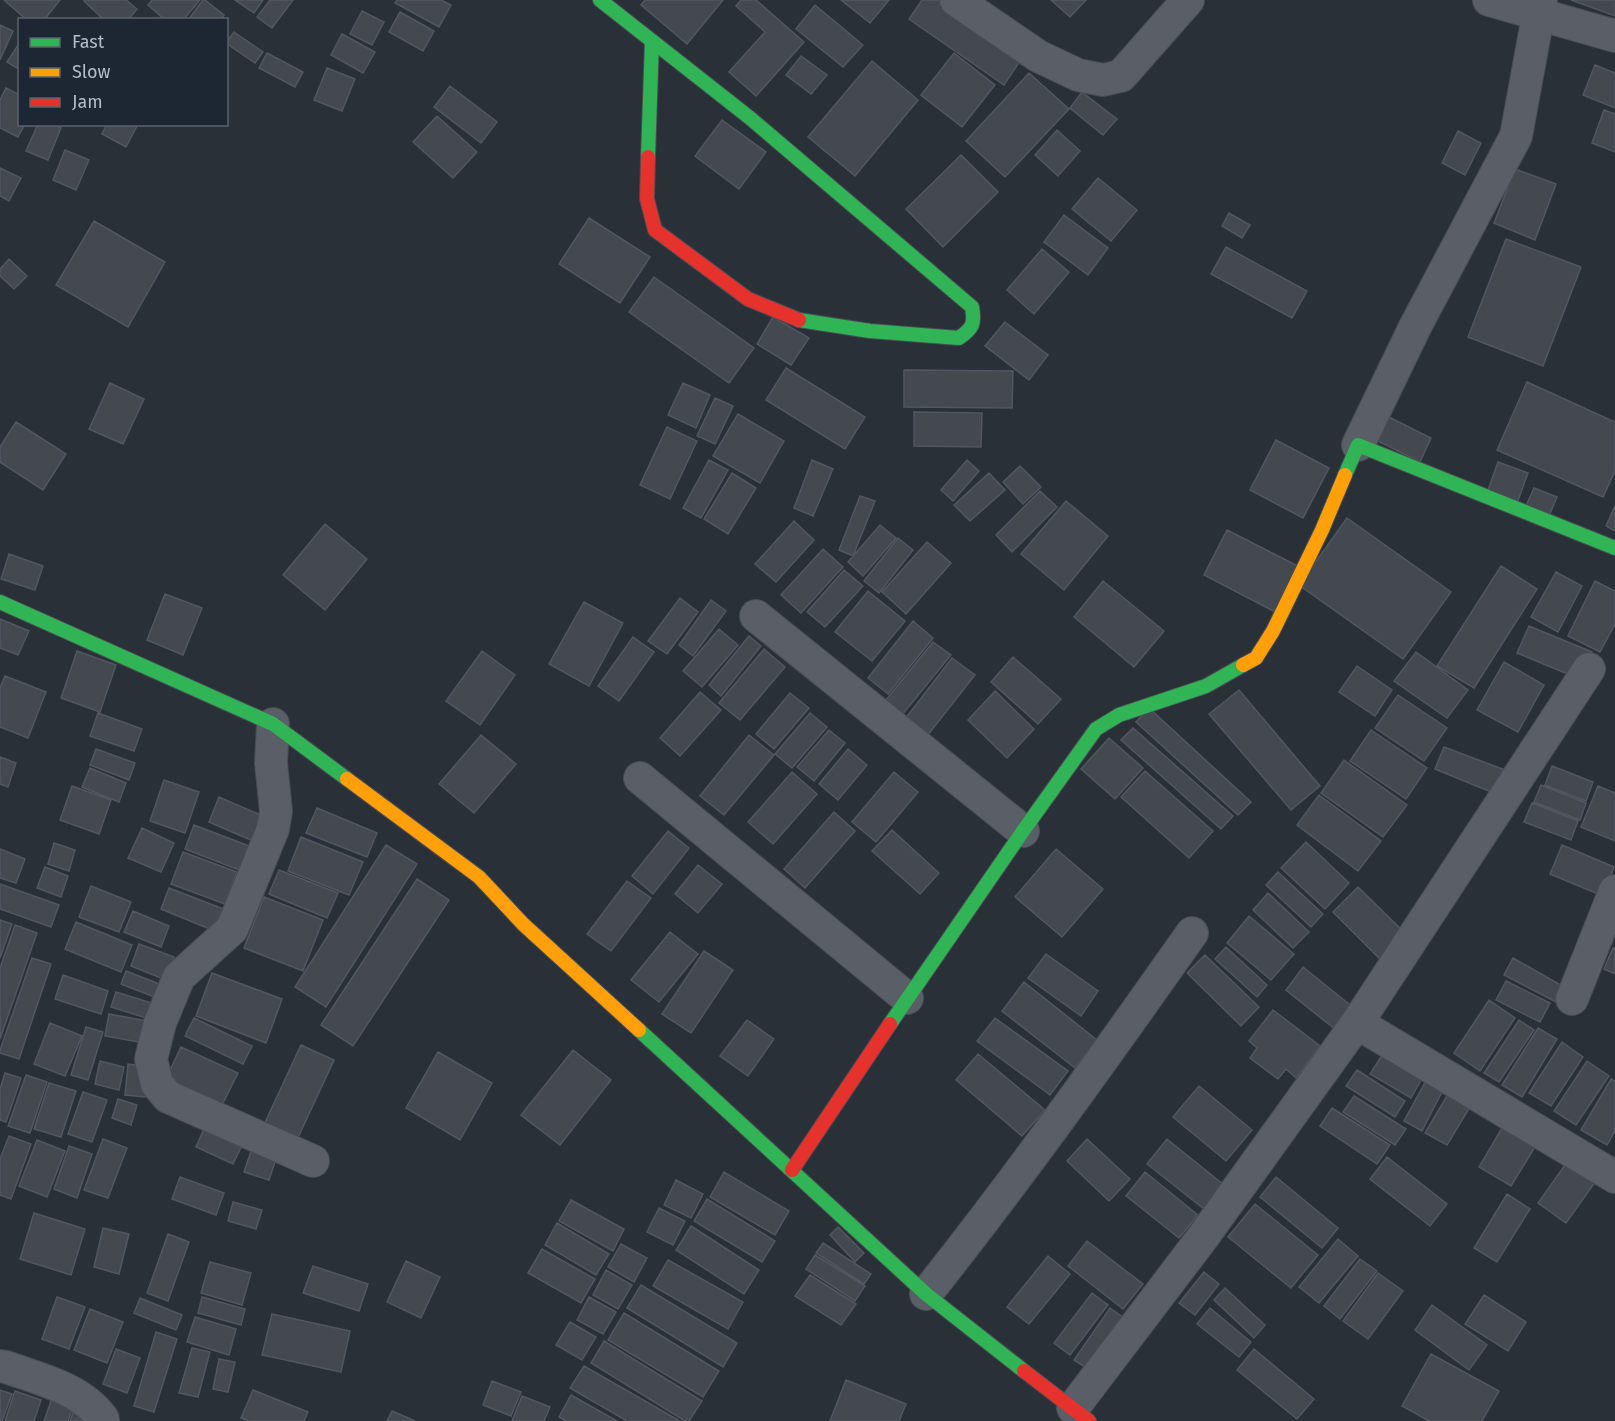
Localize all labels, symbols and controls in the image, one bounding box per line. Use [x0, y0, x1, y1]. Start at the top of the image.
legend [18, 18, 228, 126]
text: Fast [72, 31, 105, 53]
text: Slow [72, 61, 111, 83]
text: Jam [72, 91, 103, 113]

